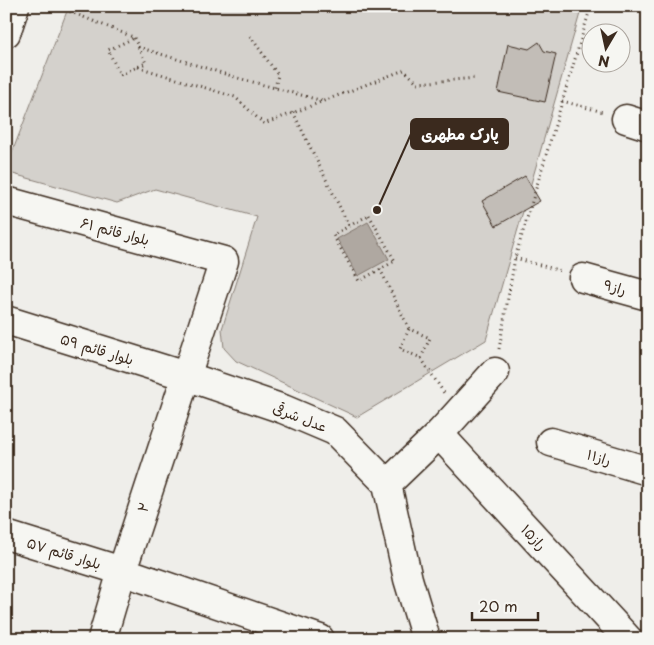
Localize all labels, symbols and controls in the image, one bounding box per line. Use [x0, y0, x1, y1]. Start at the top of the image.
north arrow [582, 22, 632, 72]
text: N [597, 50, 611, 73]
callout: پارک مطهری [411, 119, 508, 149]
text: پارک مطهری [421, 122, 499, 145]
street label: بلوار قائم ۶۱ [78, 212, 152, 251]
street label: راز۹ [601, 274, 629, 300]
street label: بلوار قائم ۵۹ [57, 328, 136, 371]
street label: عدل شرقی [270, 397, 330, 437]
street label: راز۱۱ [584, 443, 614, 471]
street label: ۲ [132, 499, 154, 515]
street label: راز۱۵ [516, 519, 552, 555]
street label: بلوار قائم ۵۷ [24, 532, 104, 575]
scale bar [472, 590, 538, 622]
text: 20 m [479, 594, 518, 617]

